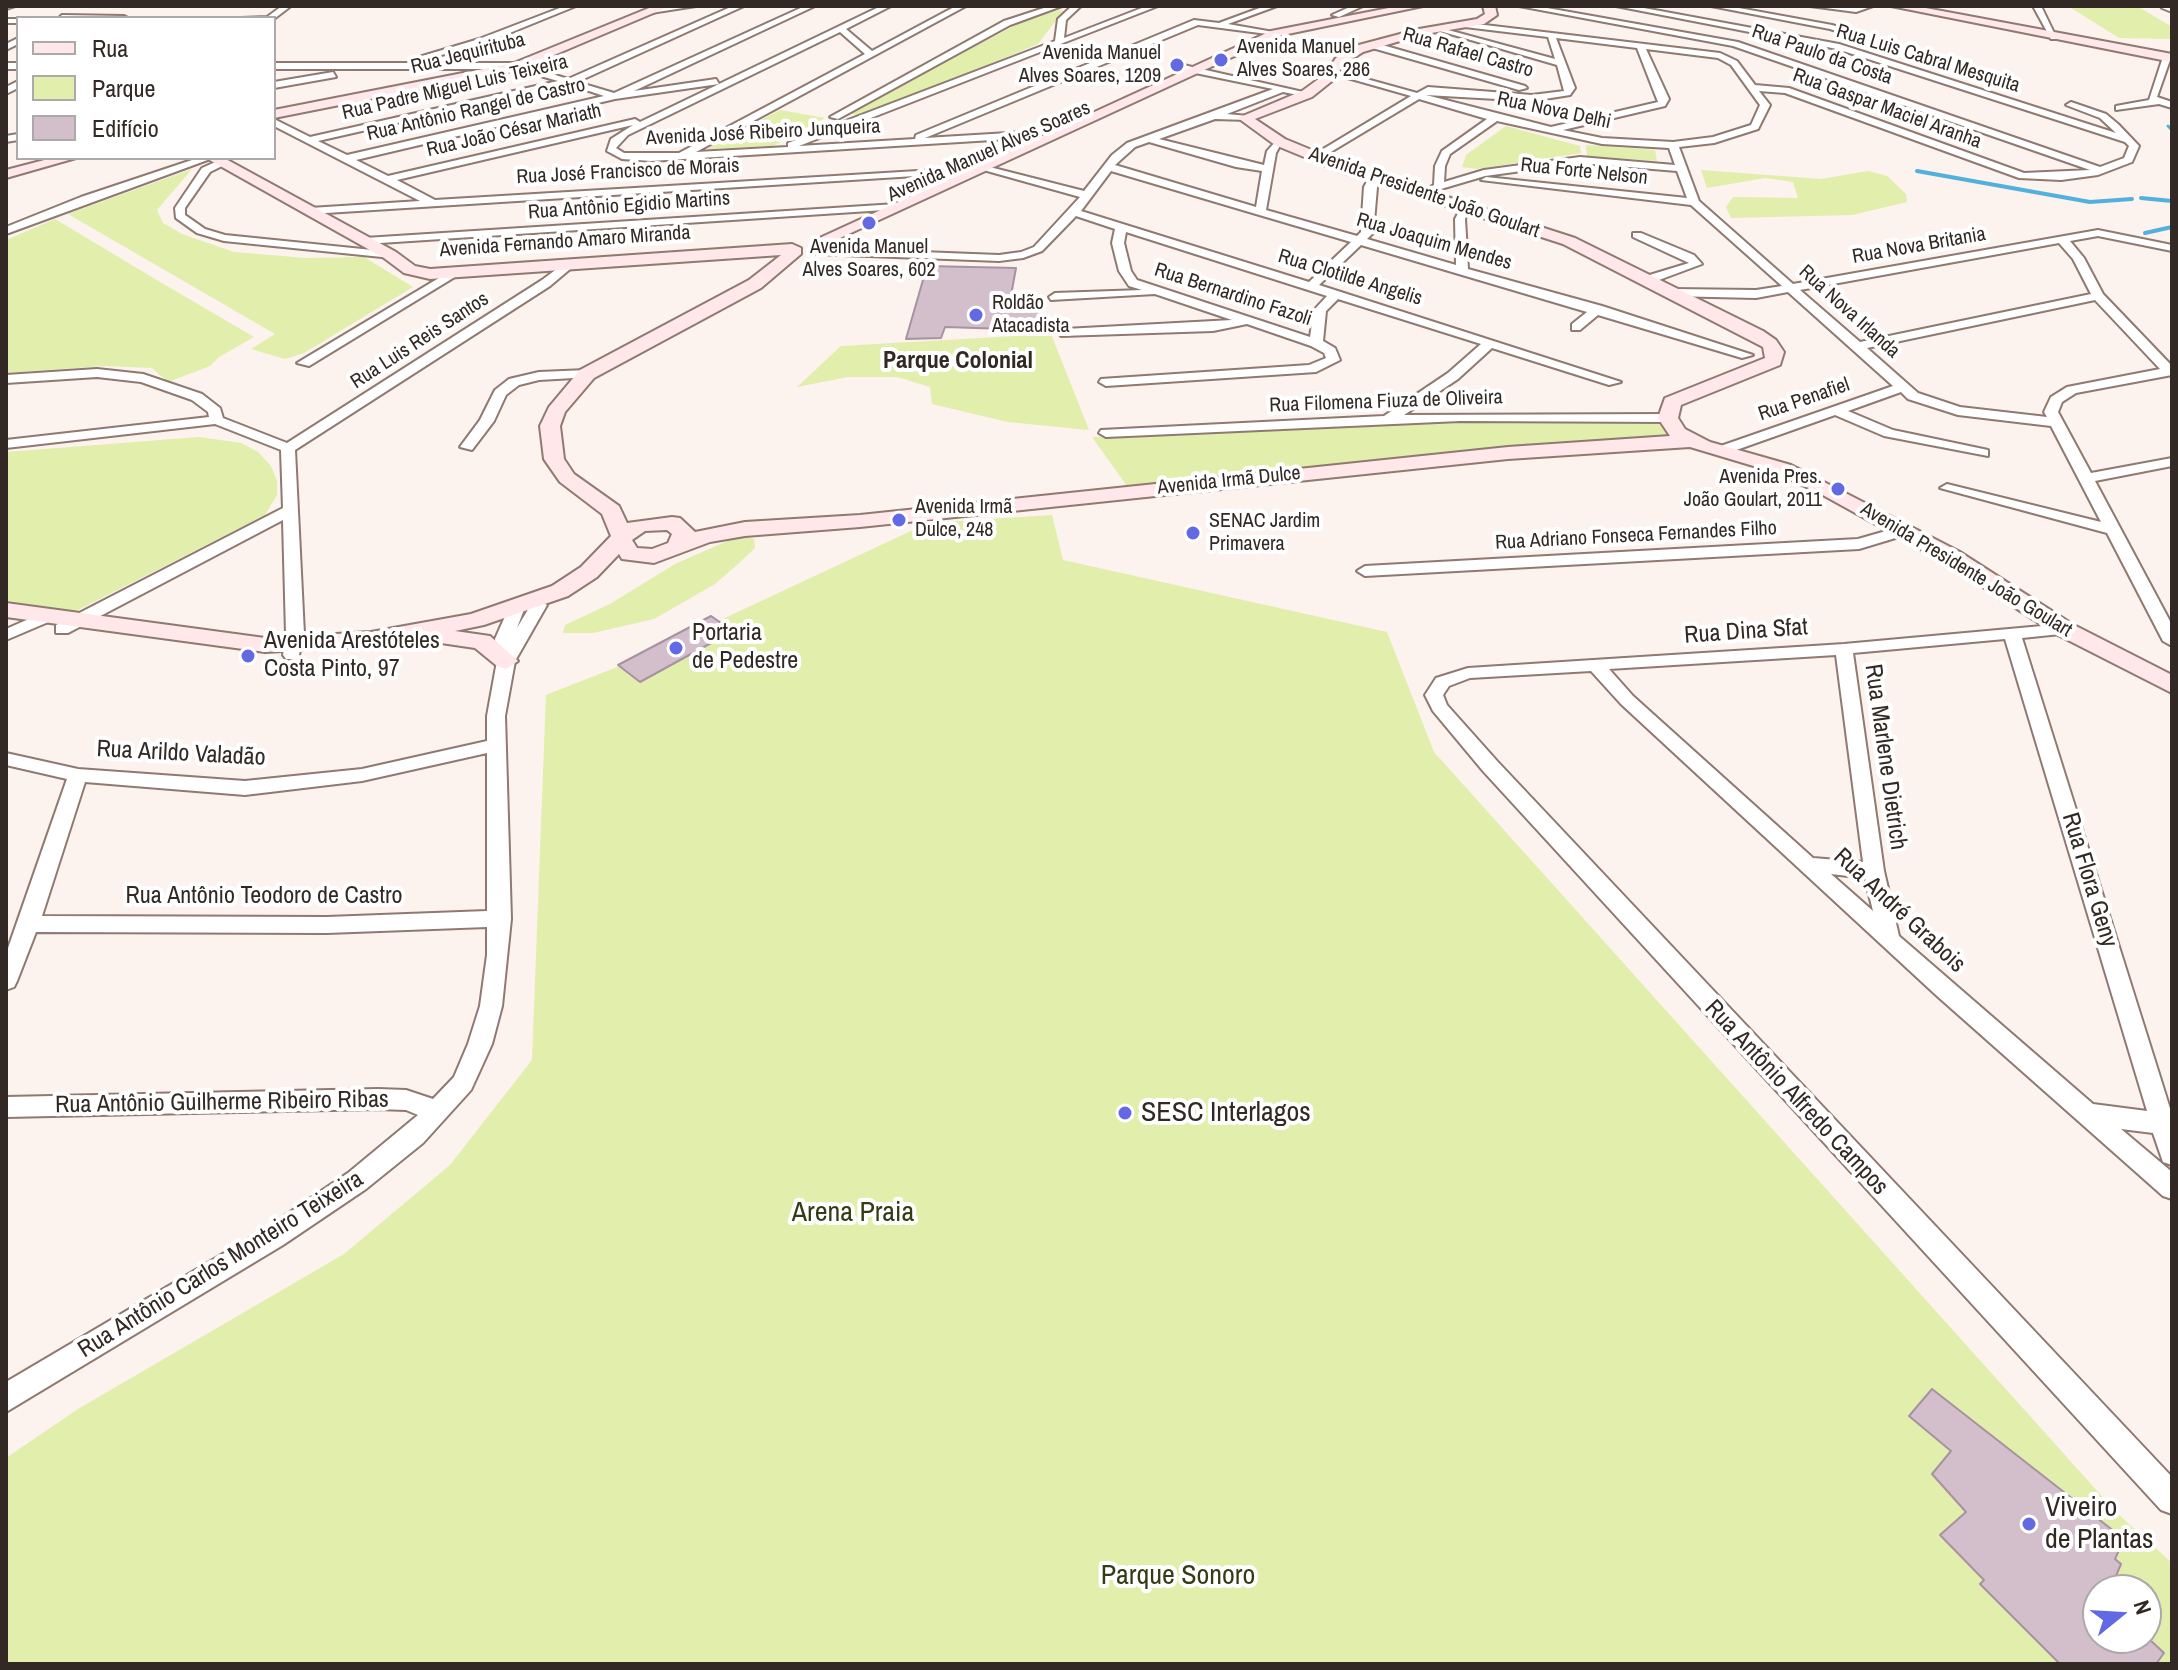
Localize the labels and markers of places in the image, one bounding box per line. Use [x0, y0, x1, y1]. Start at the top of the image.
place label: Avenida Manuel Alves Soares, 286 [1237, 36, 1370, 83]
place label: Avenida Manuel Alves Soares, 1209 [1019, 42, 1161, 89]
marker: Avenida Manuel Alves Soares, 286 [1212, 51, 1230, 69]
marker: Avenida Manuel Alves Soares, 1209 [1168, 56, 1186, 74]
marker: Avenida Manuel Alves Soares, 602 [860, 214, 878, 232]
place label: Avenida Manuel Alves Soares, 602 [802, 236, 936, 283]
place label: Roldão Atacadista [992, 292, 1069, 339]
marker: Roldão Atacadista [967, 306, 985, 324]
place label: Avenida Pres. João Goulart, 2011 [1684, 466, 1822, 513]
marker: Avenida Pres. João Goulart, 2011 [1829, 480, 1847, 498]
place label: Avenida Irmã Dulce, 248 [915, 496, 1012, 543]
place label: SENAC Jardim Primavera [1209, 510, 1320, 557]
marker: Avenida Irmã Dulce, 248 [890, 511, 908, 529]
marker: SENAC Jardim Primavera [1184, 524, 1202, 542]
place label: Portaria de Pedestre [692, 620, 798, 676]
place label: Avenida Arestóteles Costa Pinto, 97 [264, 628, 440, 684]
marker: Portaria de Pedestre [667, 639, 685, 657]
marker: Avenida Arestóteles Costa Pinto, 97 [239, 647, 257, 665]
place label: SESC Interlagos [1141, 1096, 1311, 1130]
marker: SESC Interlagos [1116, 1104, 1134, 1122]
place label: Viveiro de Plantas [2045, 1491, 2153, 1557]
marker: Viveiro de Plantas [2020, 1515, 2038, 1533]

